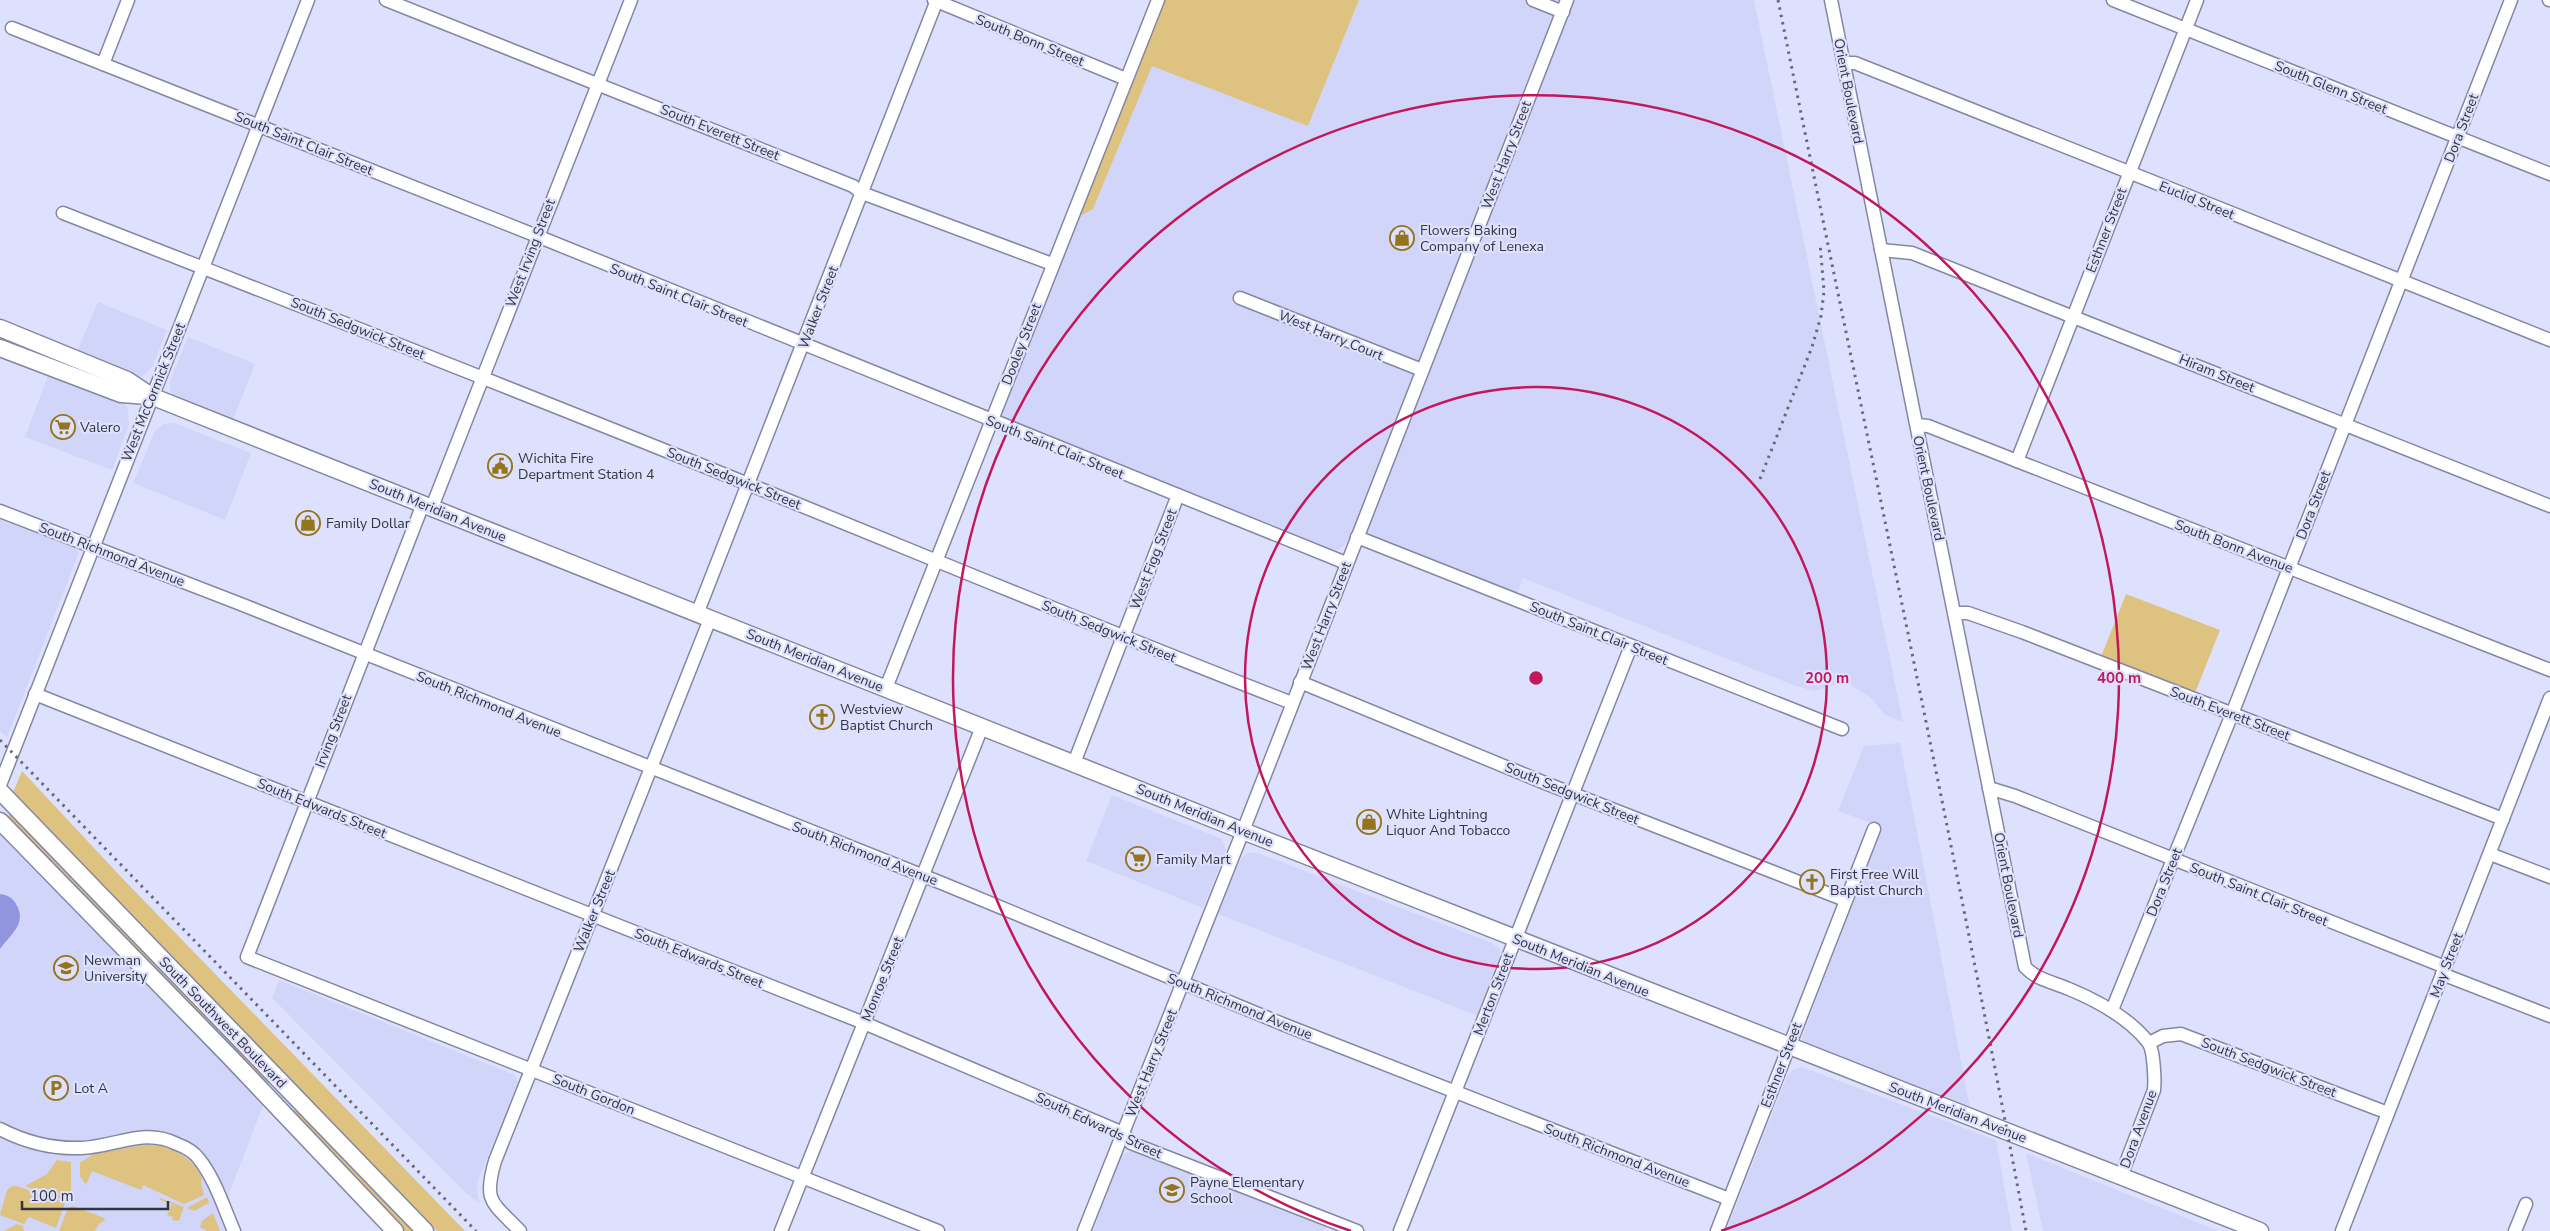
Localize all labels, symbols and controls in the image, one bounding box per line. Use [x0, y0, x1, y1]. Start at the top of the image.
street label: South Bonn Street [973, 10, 1087, 71]
street label: Orient Boulevard [1829, 37, 1868, 145]
street label: South Glenn Street [2272, 56, 2390, 119]
street label: Dora Street [2440, 91, 2483, 165]
street label: West Harry Street [1477, 98, 1536, 212]
street label: South Everett Street [657, 100, 782, 165]
street label: South Saint Clair Street [232, 107, 376, 180]
street label: Euclid Street [2156, 177, 2237, 224]
street label: Esthner Street [2082, 185, 2131, 275]
street label: West Irving Street [501, 196, 560, 310]
place label: Flowers Baking Company of Lenexa [1420, 221, 1544, 256]
shop icon: Flowers Baking Company of Lenexa [1389, 225, 1415, 251]
street label: South Saint Clair Street [607, 259, 751, 332]
street label: Walker Street [794, 263, 843, 351]
street label: South Sedgwick Street [288, 293, 428, 364]
street label: Dooley Street [997, 300, 1046, 388]
street label: West Harry Court [1276, 306, 1386, 365]
street label: West McCormick Street [117, 320, 190, 464]
street label: Hiram Street [2176, 350, 2258, 397]
street label: South Saint Clair Street [983, 411, 1127, 484]
supermarket icon: Valero [50, 414, 76, 440]
place label: Valero [79, 418, 121, 437]
street label: Orient Boulevard [1908, 434, 1949, 542]
street label: South Sedgwick Street [664, 443, 804, 514]
place label: Wichita Fire Department Station 4 [518, 449, 654, 484]
public building icon: Wichita Fire Department Station 4 [487, 453, 513, 479]
street label: Dora Street [2292, 468, 2335, 542]
street label: South Meridian Avenue [366, 474, 509, 547]
street label: West Figg Street [1126, 506, 1181, 612]
shop icon: Family Dollar [295, 510, 321, 536]
place label: Family Dollar [326, 514, 410, 533]
street label: South Bonn Avenue [2172, 515, 2296, 578]
street label: South Richmond Avenue [36, 518, 188, 591]
street label: West Harry Street [1297, 559, 1356, 673]
street label: South Sedgwick Street [1039, 596, 1179, 667]
street label: South Saint Clair Street [1527, 597, 1671, 670]
street label: South Meridian Avenue [743, 624, 886, 697]
street label: South Richmond Avenue [413, 667, 564, 742]
text: 200 m [1805, 668, 1849, 688]
text: 400 m [2097, 668, 2141, 688]
centre of rings [1527, 669, 1545, 687]
street label: South Everett Street [2167, 682, 2293, 745]
street label: Irving Street [311, 692, 356, 771]
place label: Westview Baptist Church [840, 700, 933, 735]
church icon: Westview Baptist Church [809, 704, 835, 730]
street label: South Sedgwick Street [1502, 758, 1642, 829]
street label: South Edwards Street [254, 774, 389, 843]
street label: South Meridian Avenue [1133, 779, 1276, 852]
place label: White Lightning Liquor And Tobacco [1386, 805, 1511, 840]
shop icon: White Lightning Liquor And Tobacco [1356, 809, 1382, 835]
street label: South Richmond Avenue [789, 817, 941, 890]
street label: Orient Boulevard [1989, 831, 2028, 939]
street label: Dora Street [2142, 845, 2187, 919]
supermarket icon: Family Mart [1125, 846, 1151, 872]
place label: Family Mart [1156, 850, 1231, 869]
street label: South Saint Clair Street [2187, 858, 2331, 931]
place label: First Free Will Baptist Church [1830, 865, 1923, 900]
street label: Walker Street [569, 867, 620, 955]
church icon: First Free Will Baptist Church [1799, 869, 1825, 895]
street label: South Edwards Street [631, 924, 766, 993]
street label: South Meridian Avenue [1509, 929, 1652, 1002]
street label: May Street [2425, 930, 2468, 1000]
street label: Monroe Street [857, 934, 908, 1024]
street label: Merton Street [1469, 950, 1518, 1038]
place label: Newman University [84, 951, 148, 986]
street label: South Southwest Boulevard [155, 952, 291, 1092]
school or university icon: Newman University [53, 955, 79, 981]
street label: South Richmond Avenue [1164, 969, 1315, 1044]
street label: West Harry Street [1121, 1006, 1182, 1120]
street label: Esthner Street [1757, 1020, 1806, 1110]
street label: South Sedgwick Street [2198, 1033, 2339, 1102]
street label: South Gordon [550, 1069, 638, 1120]
parking icon: Lot A [43, 1075, 69, 1101]
street label: South Meridian Avenue [1886, 1077, 2030, 1148]
place label: Lot A [74, 1079, 108, 1098]
street label: Dora Avenue [2116, 1087, 2161, 1171]
street label: South Edwards Street [1032, 1088, 1165, 1163]
street label: South Richmond Avenue [1541, 1119, 1693, 1192]
place label: Payne Elementary School [1190, 1173, 1305, 1208]
school or university icon: Payne Elementary School [1159, 1177, 1185, 1203]
scale bar [22, 1178, 169, 1210]
text: 100 m [30, 1186, 74, 1206]

